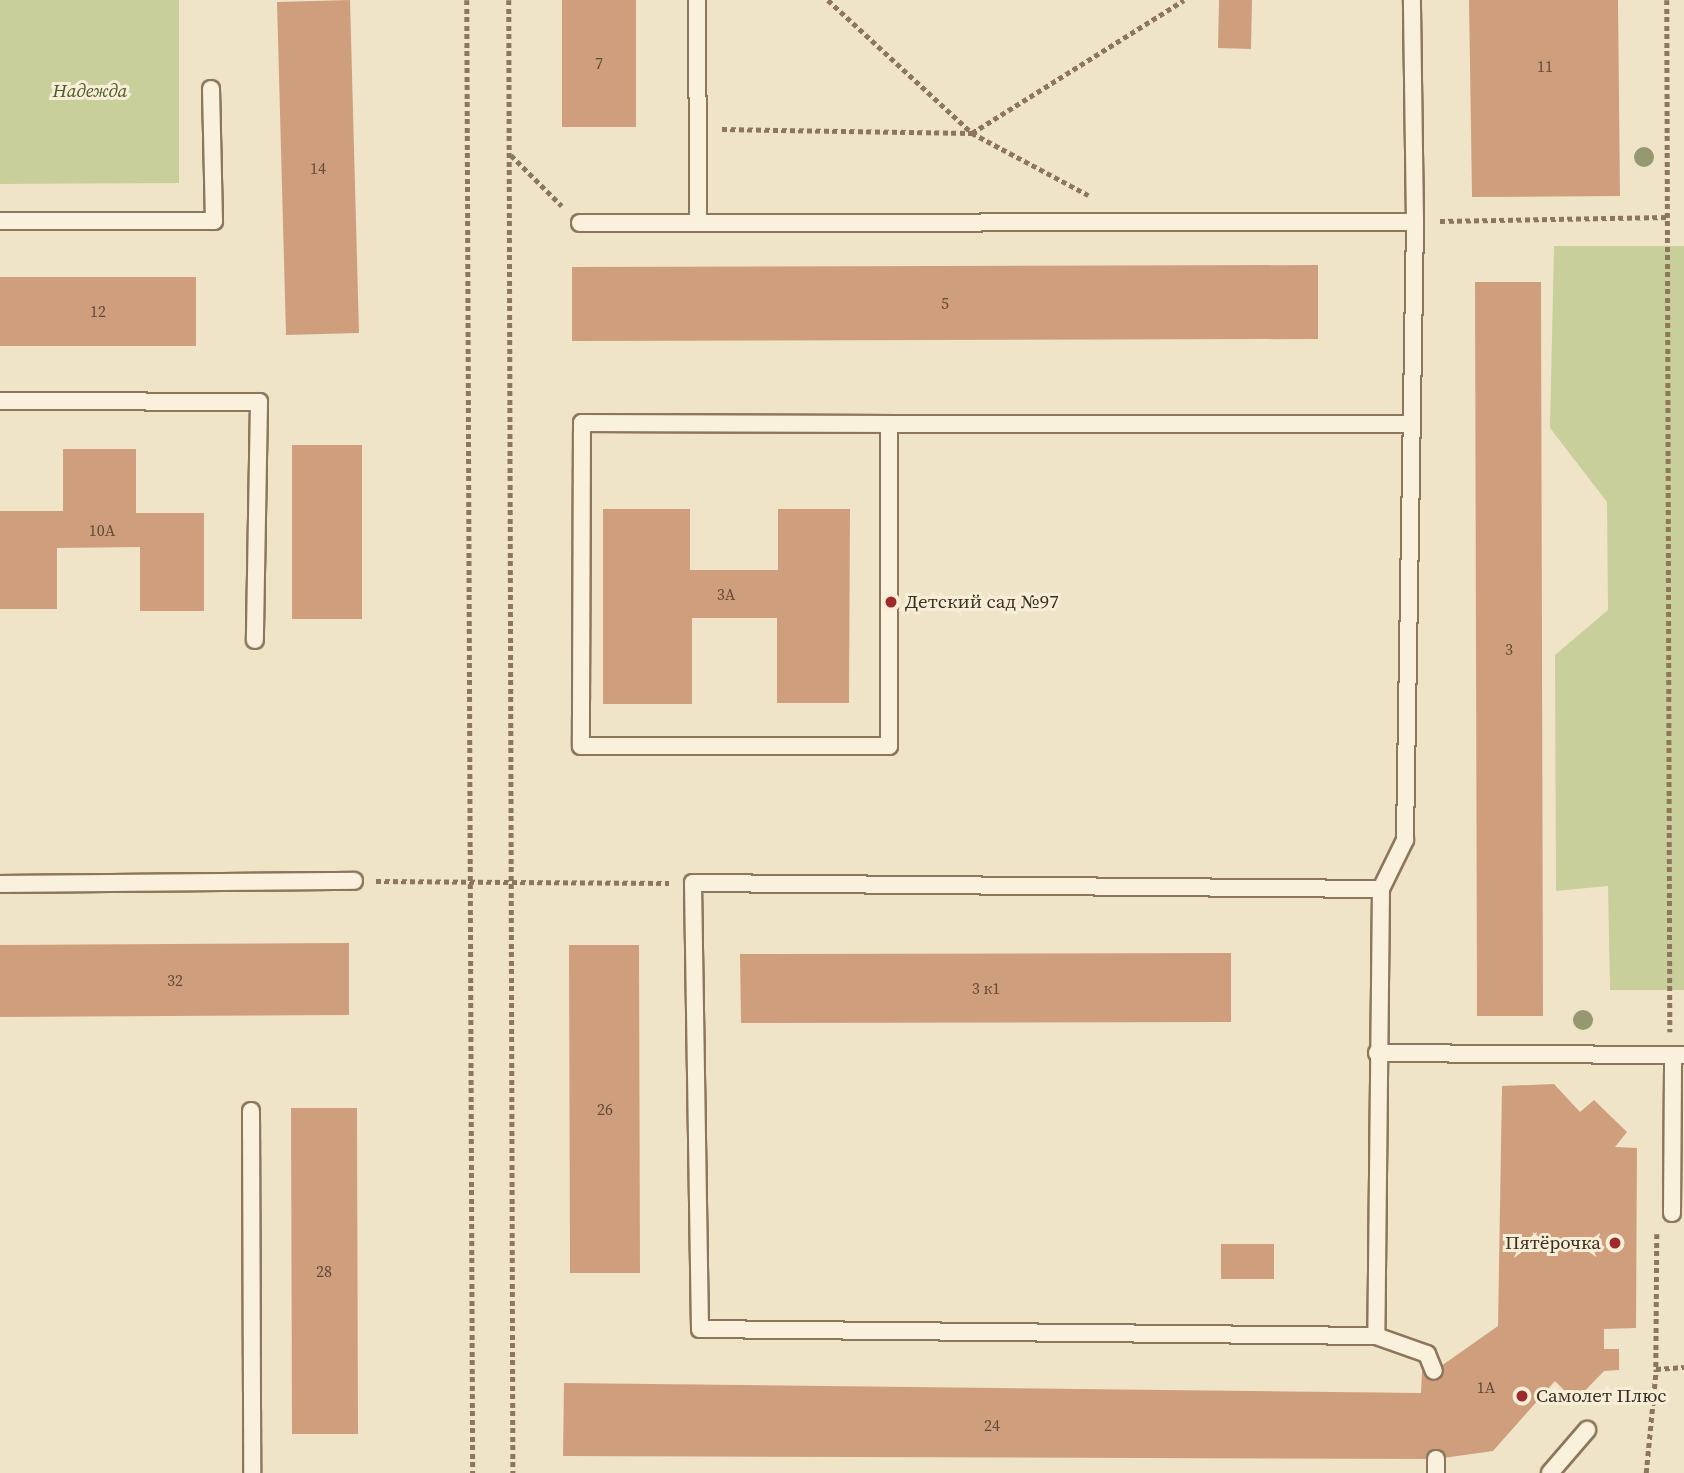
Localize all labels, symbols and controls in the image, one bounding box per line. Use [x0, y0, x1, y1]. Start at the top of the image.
house number: 7 [595, 53, 603, 73]
house number: 11 [1537, 56, 1553, 76]
park label: Надежда [53, 80, 127, 102]
house number: 14 [310, 158, 326, 178]
house number: 5 [941, 293, 949, 313]
house number: 12 [90, 301, 106, 321]
house number: 10А [89, 520, 115, 540]
house number: 3А [717, 584, 735, 604]
place label: Детский сад №97 [905, 591, 1059, 613]
marker: Детский сад №97 [883, 594, 899, 610]
house number: 3 [1505, 639, 1513, 659]
house number: 32 [167, 970, 183, 990]
house number: 3 к1 [972, 978, 1000, 998]
house number: 26 [597, 1099, 613, 1119]
place label: Пятёрочка [1505, 1232, 1601, 1254]
marker: Пятёрочка [1607, 1235, 1623, 1251]
house number: 28 [316, 1261, 332, 1281]
house number: 1А [1477, 1377, 1495, 1397]
place label: Самолет Плюс [1536, 1385, 1667, 1407]
marker: Самолет Плюс [1514, 1388, 1530, 1404]
house number: 24 [984, 1415, 1000, 1435]

